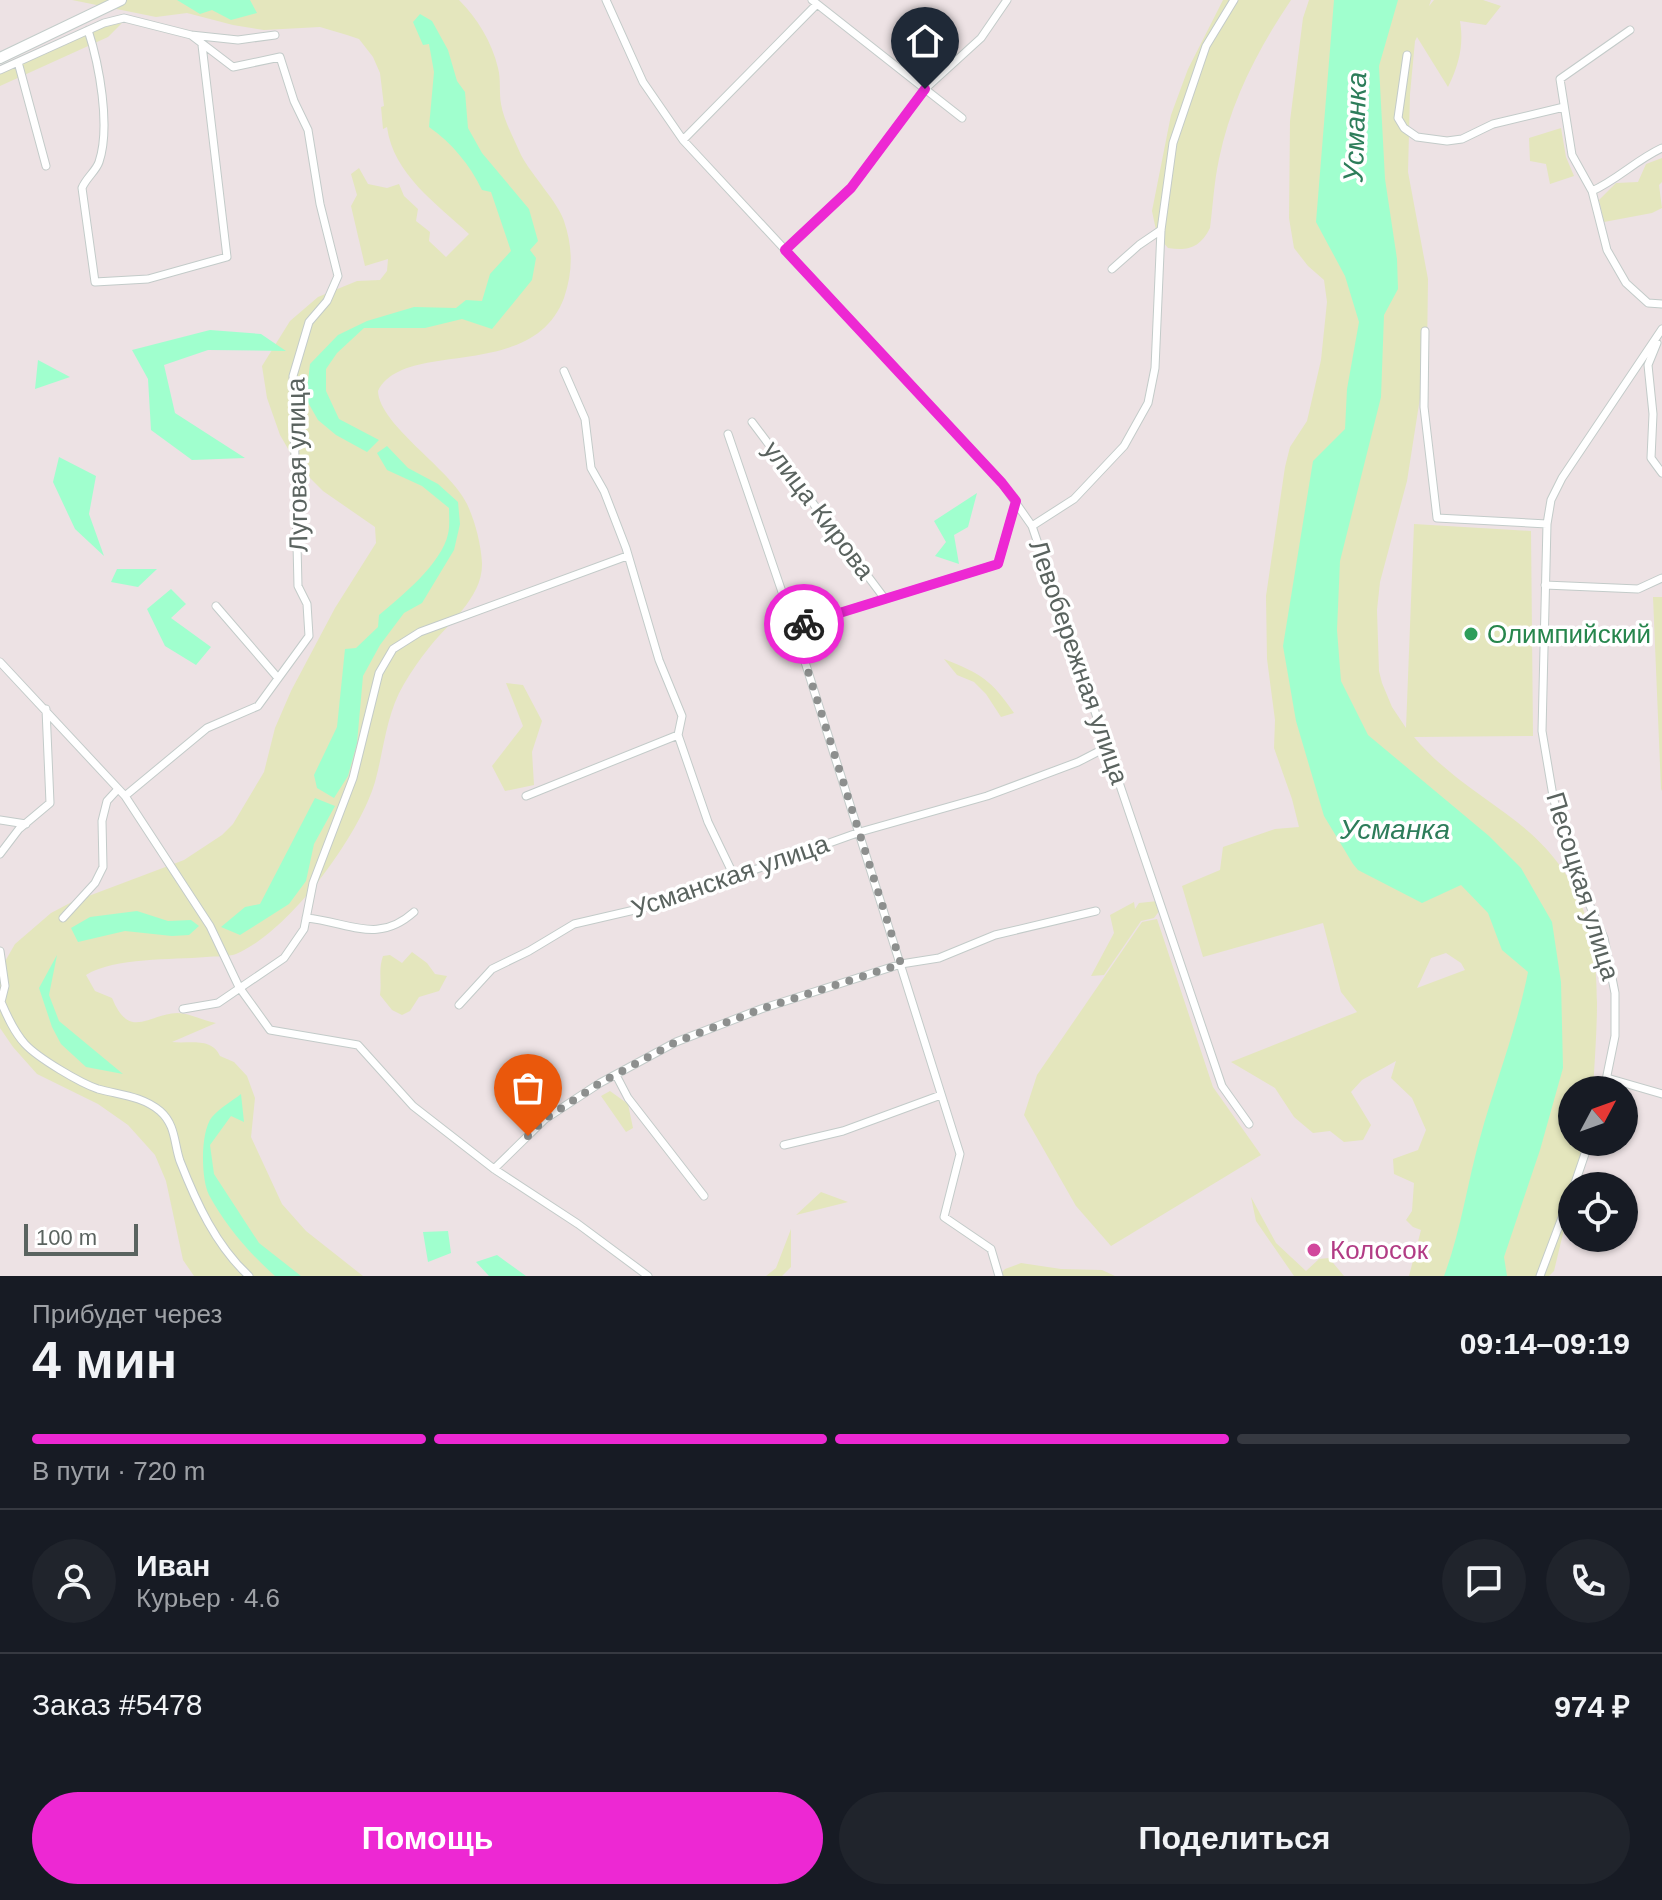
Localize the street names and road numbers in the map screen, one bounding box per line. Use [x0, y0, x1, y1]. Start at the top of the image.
street label: Луговая улица [280, 377, 314, 552]
street label: улица Кирова [757, 435, 881, 585]
street label: Левобережная улица [1023, 536, 1135, 789]
street label: Песоцкая улица [1540, 788, 1626, 984]
street label: Усманская улица [627, 828, 833, 924]

